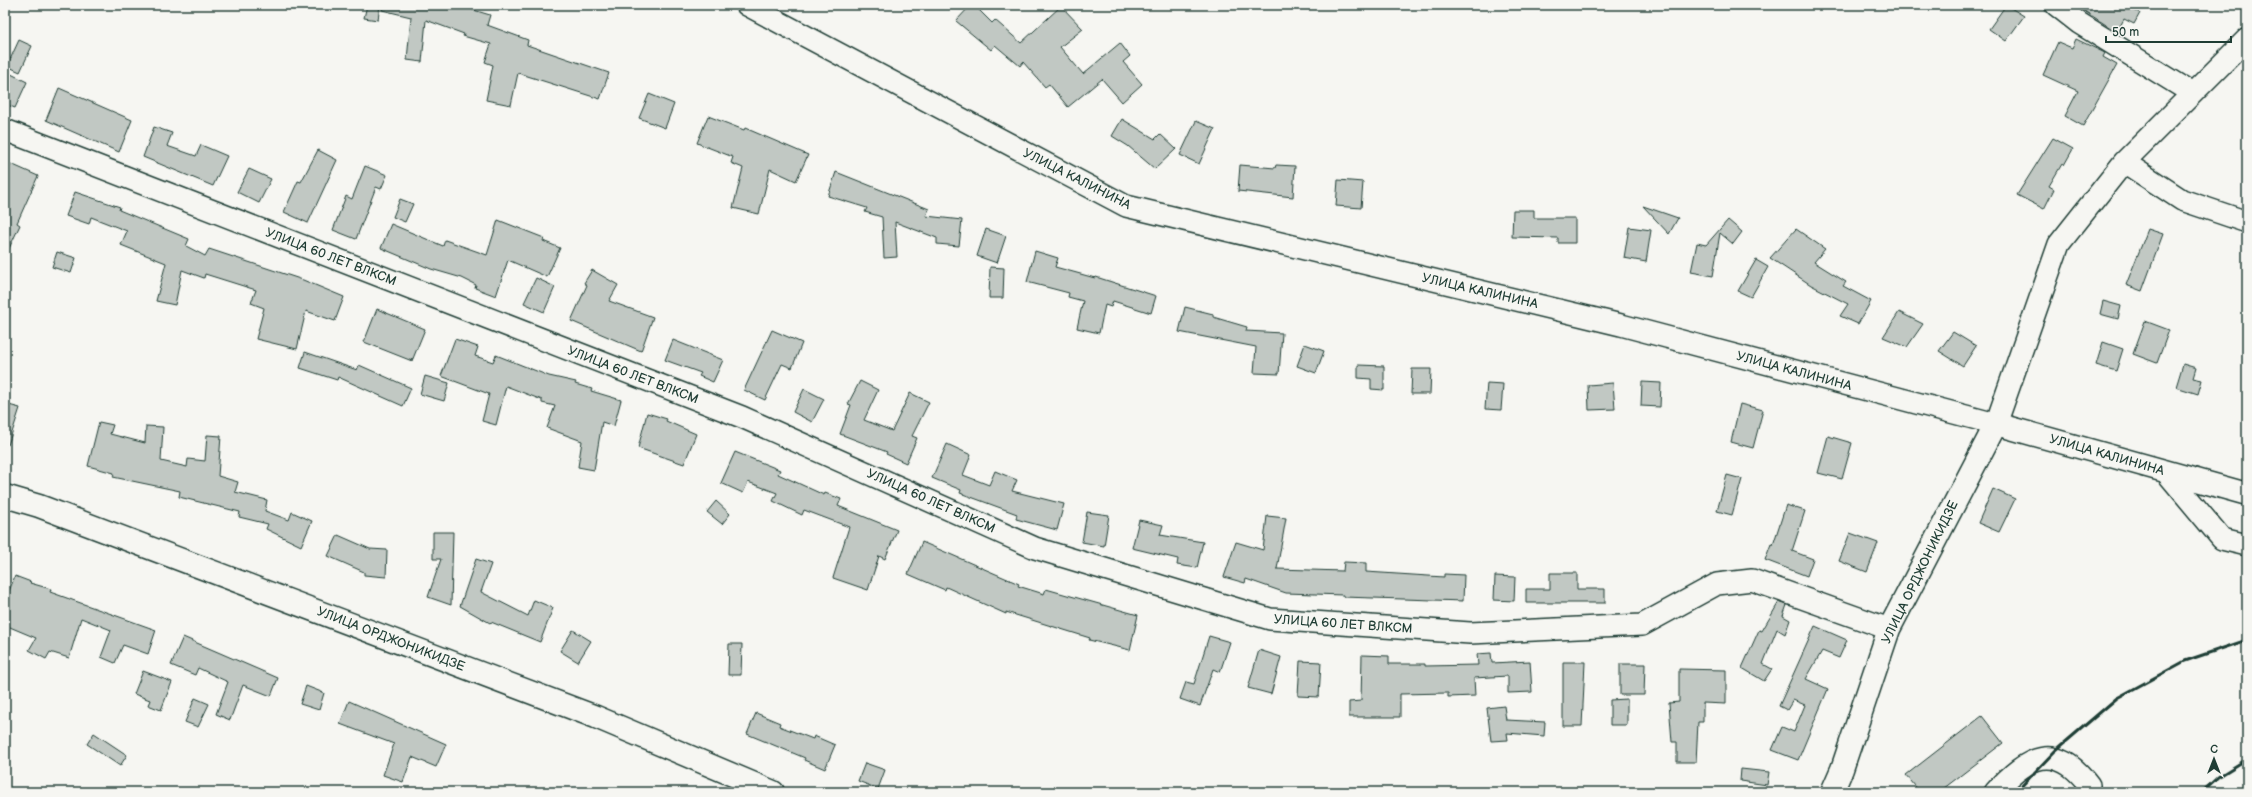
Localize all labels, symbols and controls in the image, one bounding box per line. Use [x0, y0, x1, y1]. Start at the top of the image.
scale bar [2106, 18, 2231, 44]
text: 50 m [2112, 25, 2139, 40]
street label: УЛИЦА КАЛИНИНА [1020, 145, 1134, 213]
street label: УЛИЦА 60 ЛЕТ ВЛКСМ [263, 225, 399, 289]
street label: УЛИЦА КАЛИНИНА [1420, 270, 1540, 312]
street label: УЛИЦА 60 ЛЕТ ВЛКСМ [565, 343, 701, 407]
street label: УЛИЦА КАЛИНИНА [1735, 348, 1853, 394]
street label: УЛИЦА КАЛИНИНА [2048, 431, 2166, 479]
street label: УЛИЦА 60 ЛЕТ ВЛКСМ [864, 465, 998, 537]
street label: УЛИЦА ОРДЖОНИКИДЗЕ [1878, 498, 1962, 646]
street label: УЛИЦА ОРДЖОНИКИДЗЕ [315, 603, 467, 675]
street label: УЛИЦА 60 ЛЕТ ВЛКСМ [1273, 611, 1413, 637]
north arrow [2194, 739, 2234, 779]
text: С [2210, 743, 2218, 756]

